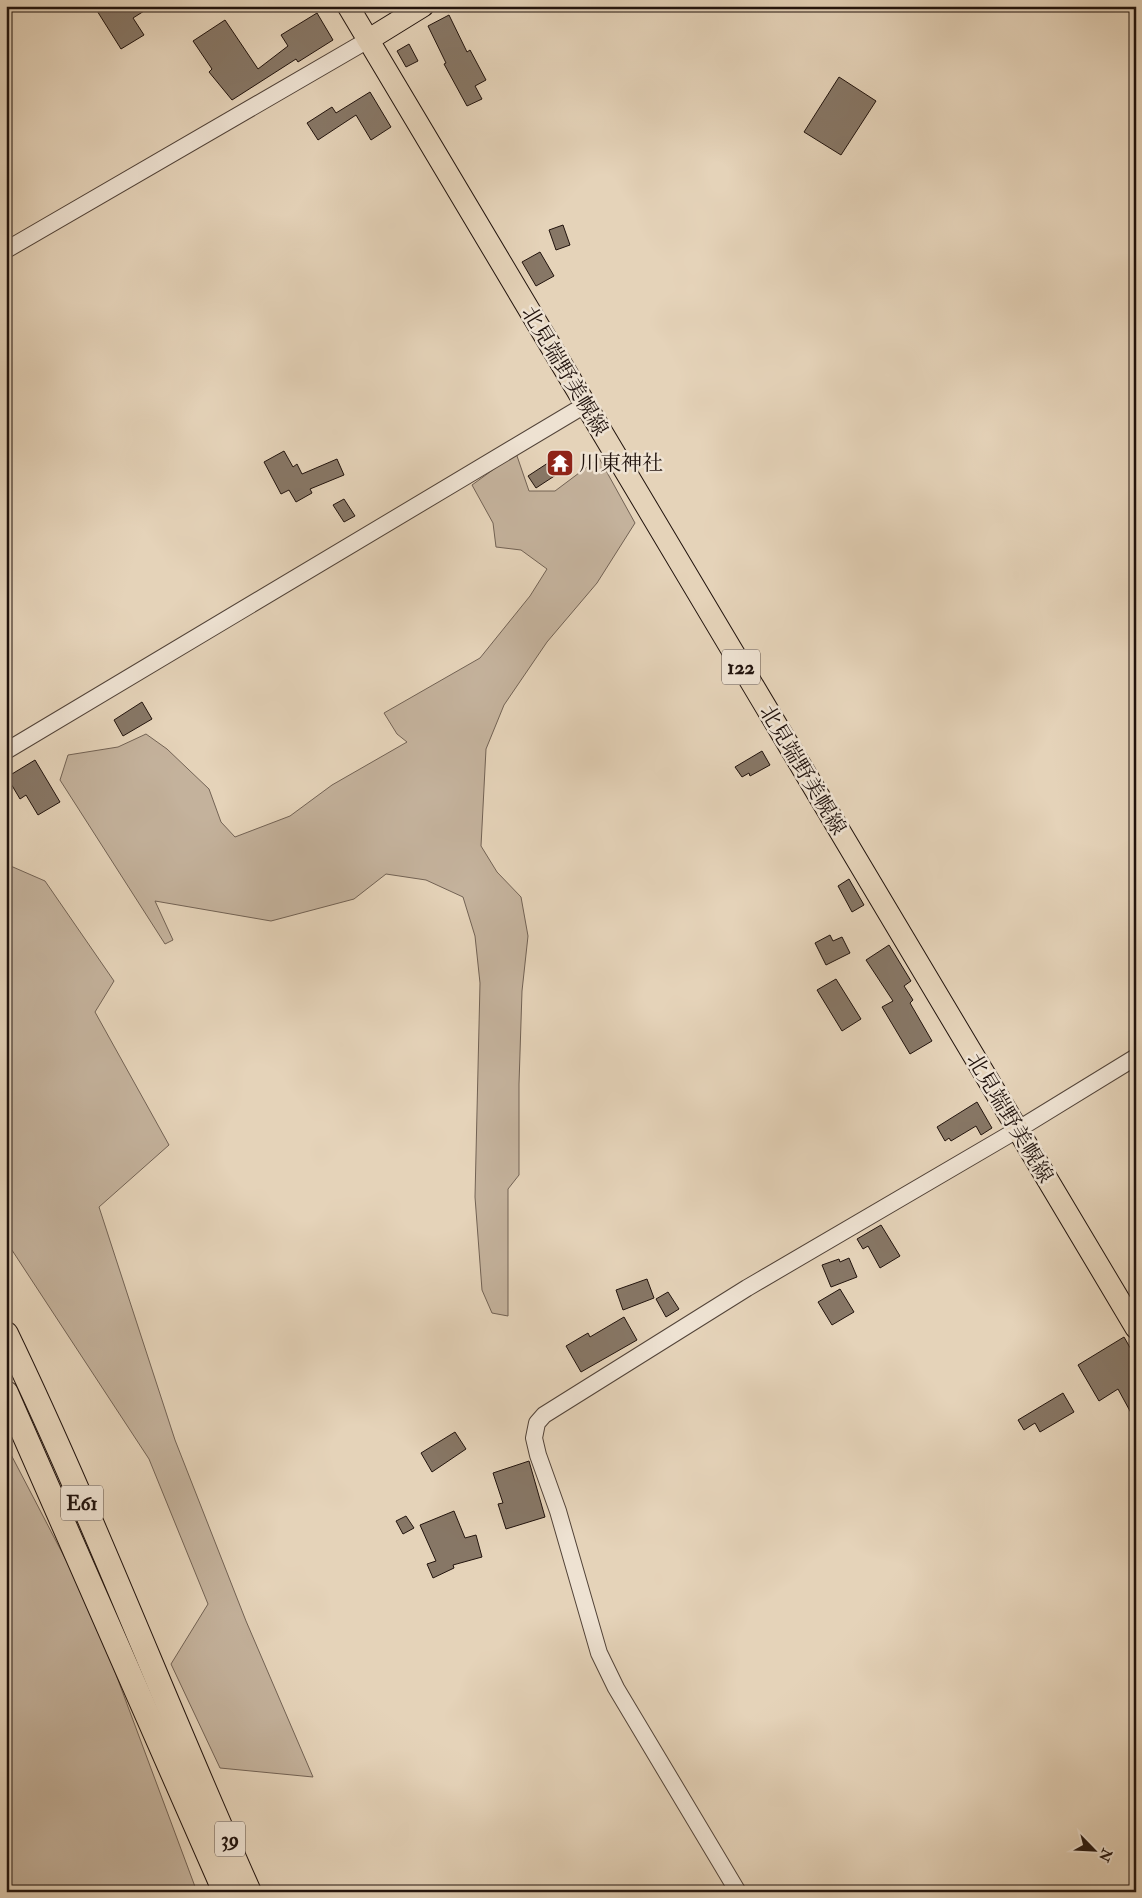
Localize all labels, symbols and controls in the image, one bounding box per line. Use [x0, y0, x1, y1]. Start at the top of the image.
street label: 北見端野美幌線 [515, 301, 614, 441]
temple icon: 川東神社 [545, 448, 575, 478]
place label: 川東神社 [579, 450, 663, 477]
road number: 122 [722, 650, 760, 684]
street label: 北見端野美幌線 [753, 700, 852, 840]
street label: 北見端野美幌線 [960, 1048, 1059, 1188]
road number: E61 [61, 1486, 103, 1520]
road number: 39 [215, 1822, 245, 1856]
north arrow [1070, 1826, 1120, 1876]
text: N [1095, 1845, 1116, 1865]

